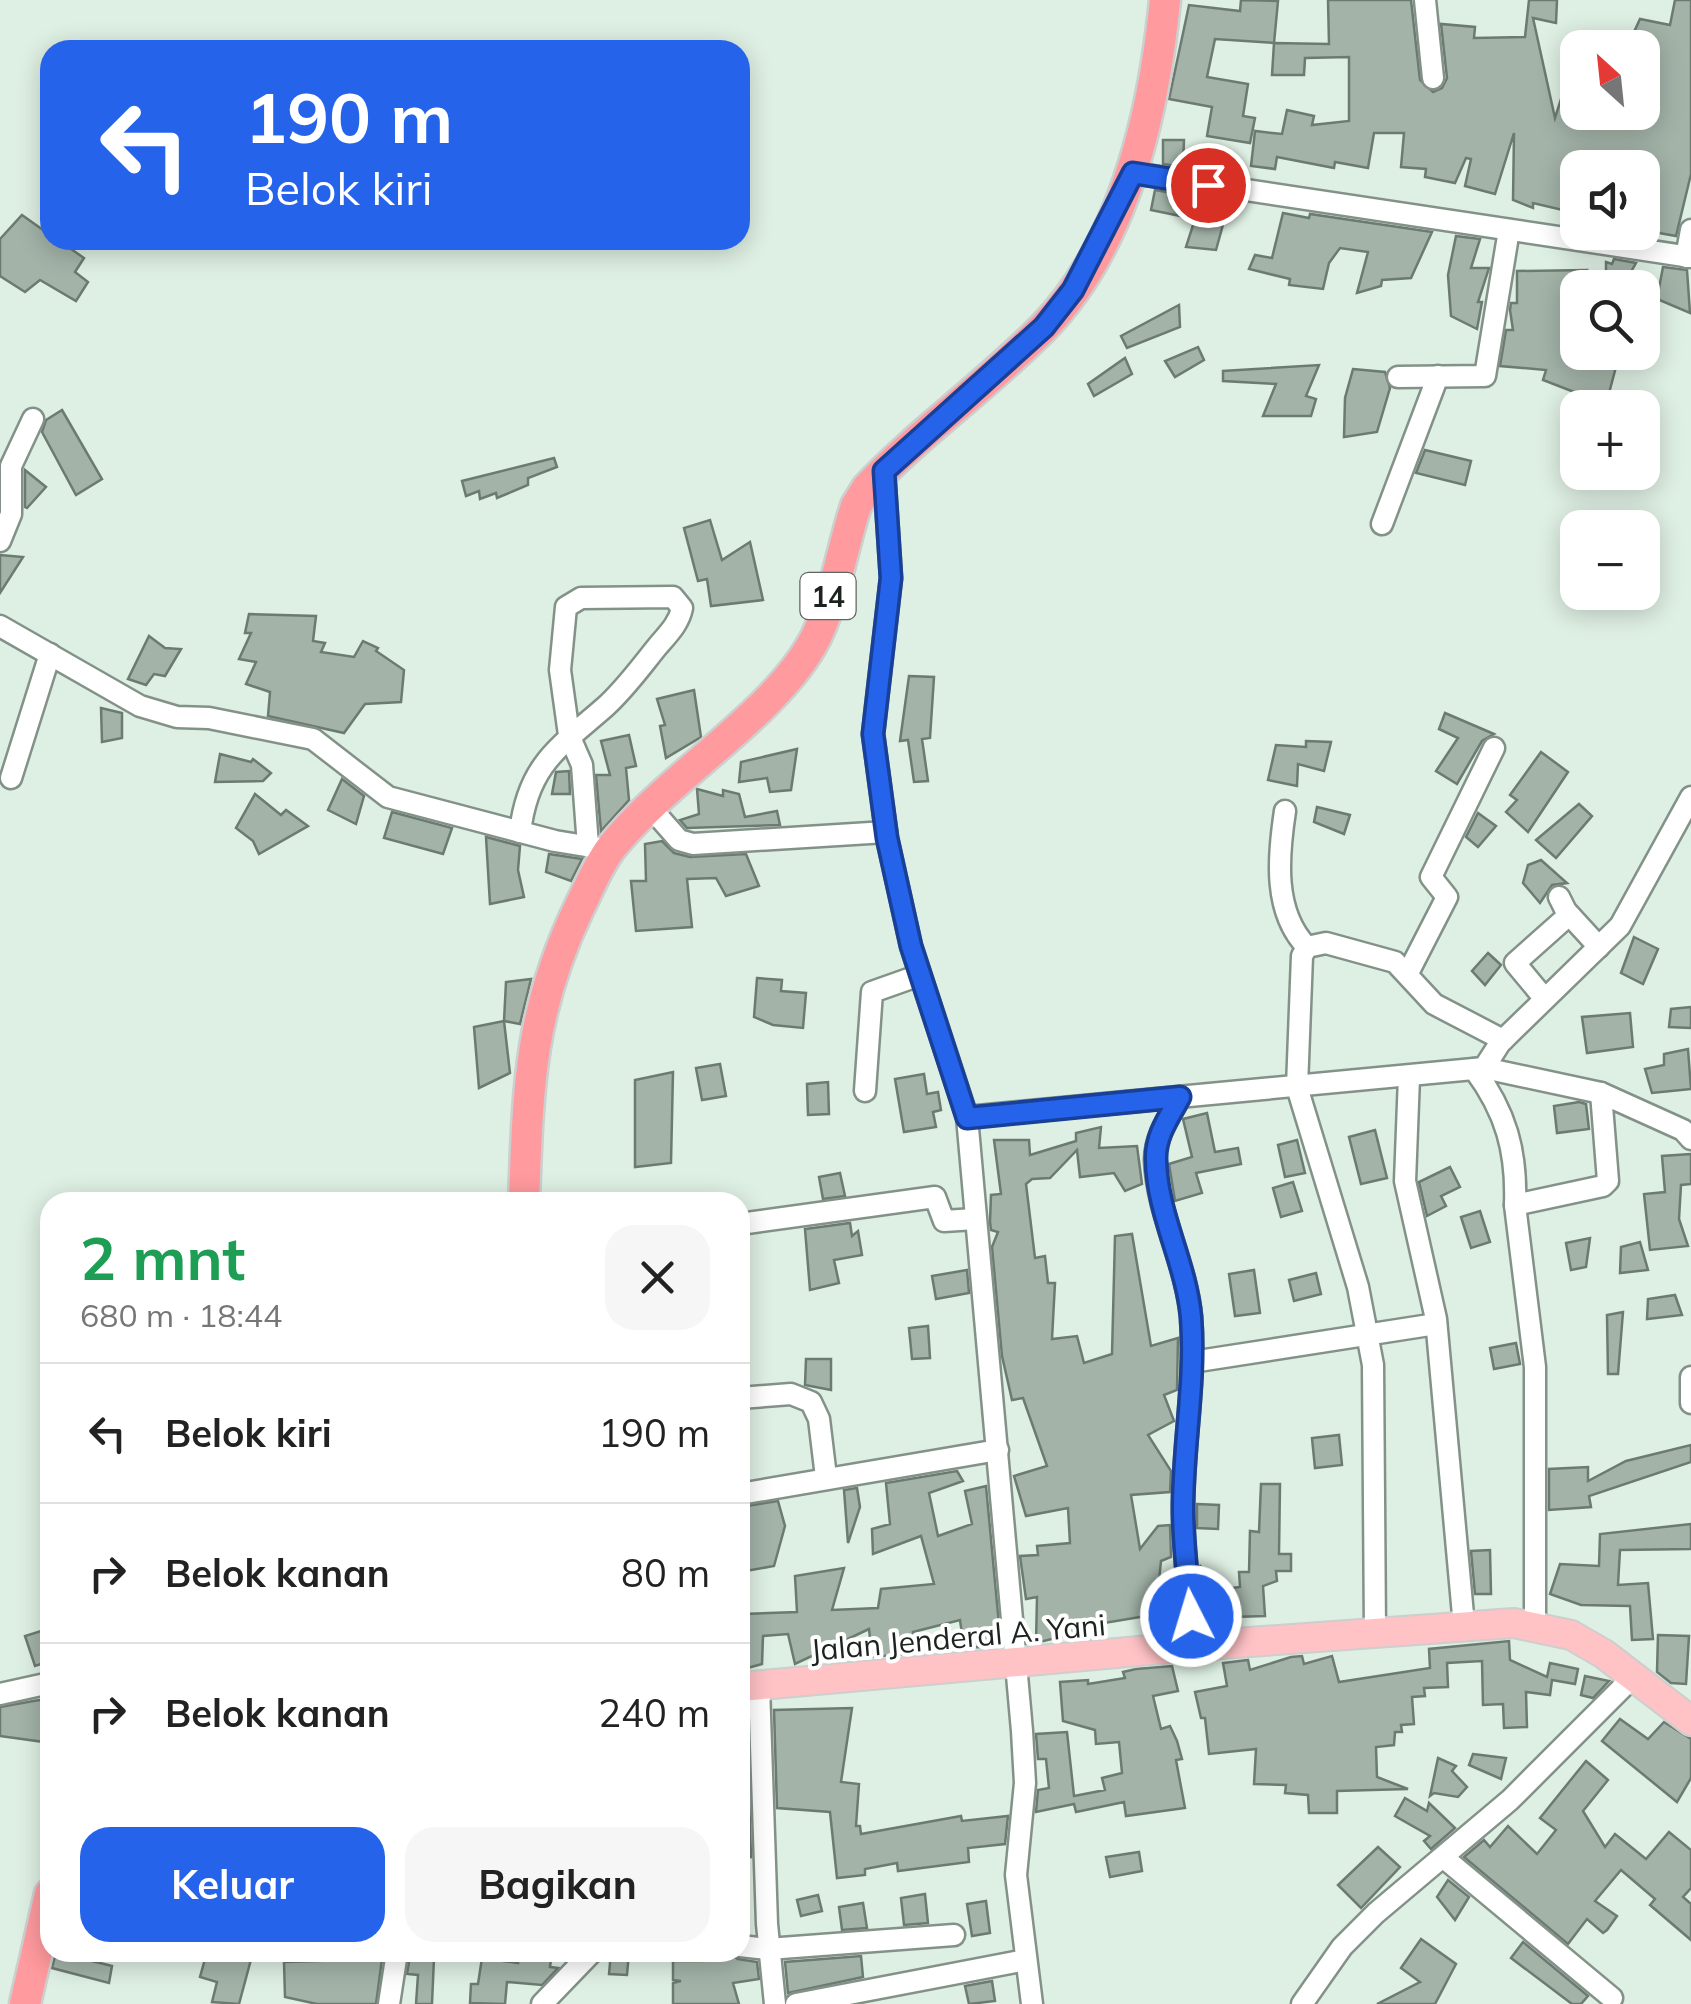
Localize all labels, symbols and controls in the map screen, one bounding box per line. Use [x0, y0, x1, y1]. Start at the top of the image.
north arrow [1560, 30, 1660, 130]
map controls [1560, 30, 1660, 610]
text: 190 m [245, 73, 453, 161]
icon: left [80, 80, 210, 210]
pin [1166, 143, 1251, 228]
button: sound [1560, 150, 1660, 250]
icon: arrive [1181, 158, 1236, 213]
text: Belok kiri [245, 160, 432, 216]
button: search [1560, 270, 1660, 370]
button: + [1560, 390, 1660, 490]
button: − [1560, 510, 1660, 610]
road number: 14 [800, 573, 856, 619]
text: 2 mnt [80, 1220, 245, 1295]
button: close [605, 1225, 710, 1330]
text: 680 m · 18:44 [80, 1295, 282, 1335]
icon: left [80, 1406, 135, 1461]
text: Belok kiri [165, 1409, 332, 1457]
text: 190 m [598, 1409, 710, 1457]
icon: right [80, 1546, 135, 1601]
text: Belok kanan [165, 1549, 390, 1597]
text: 80 m [621, 1549, 710, 1597]
position arrow [1139, 1564, 1243, 1668]
street label: Jalan Jenderal A. Yani [809, 1605, 1107, 1669]
icon: right [80, 1686, 135, 1741]
text: Belok kanan [165, 1689, 390, 1737]
text: 240 m [598, 1689, 710, 1737]
button: Keluar [80, 1827, 385, 1942]
button: Bagikan [405, 1827, 710, 1942]

